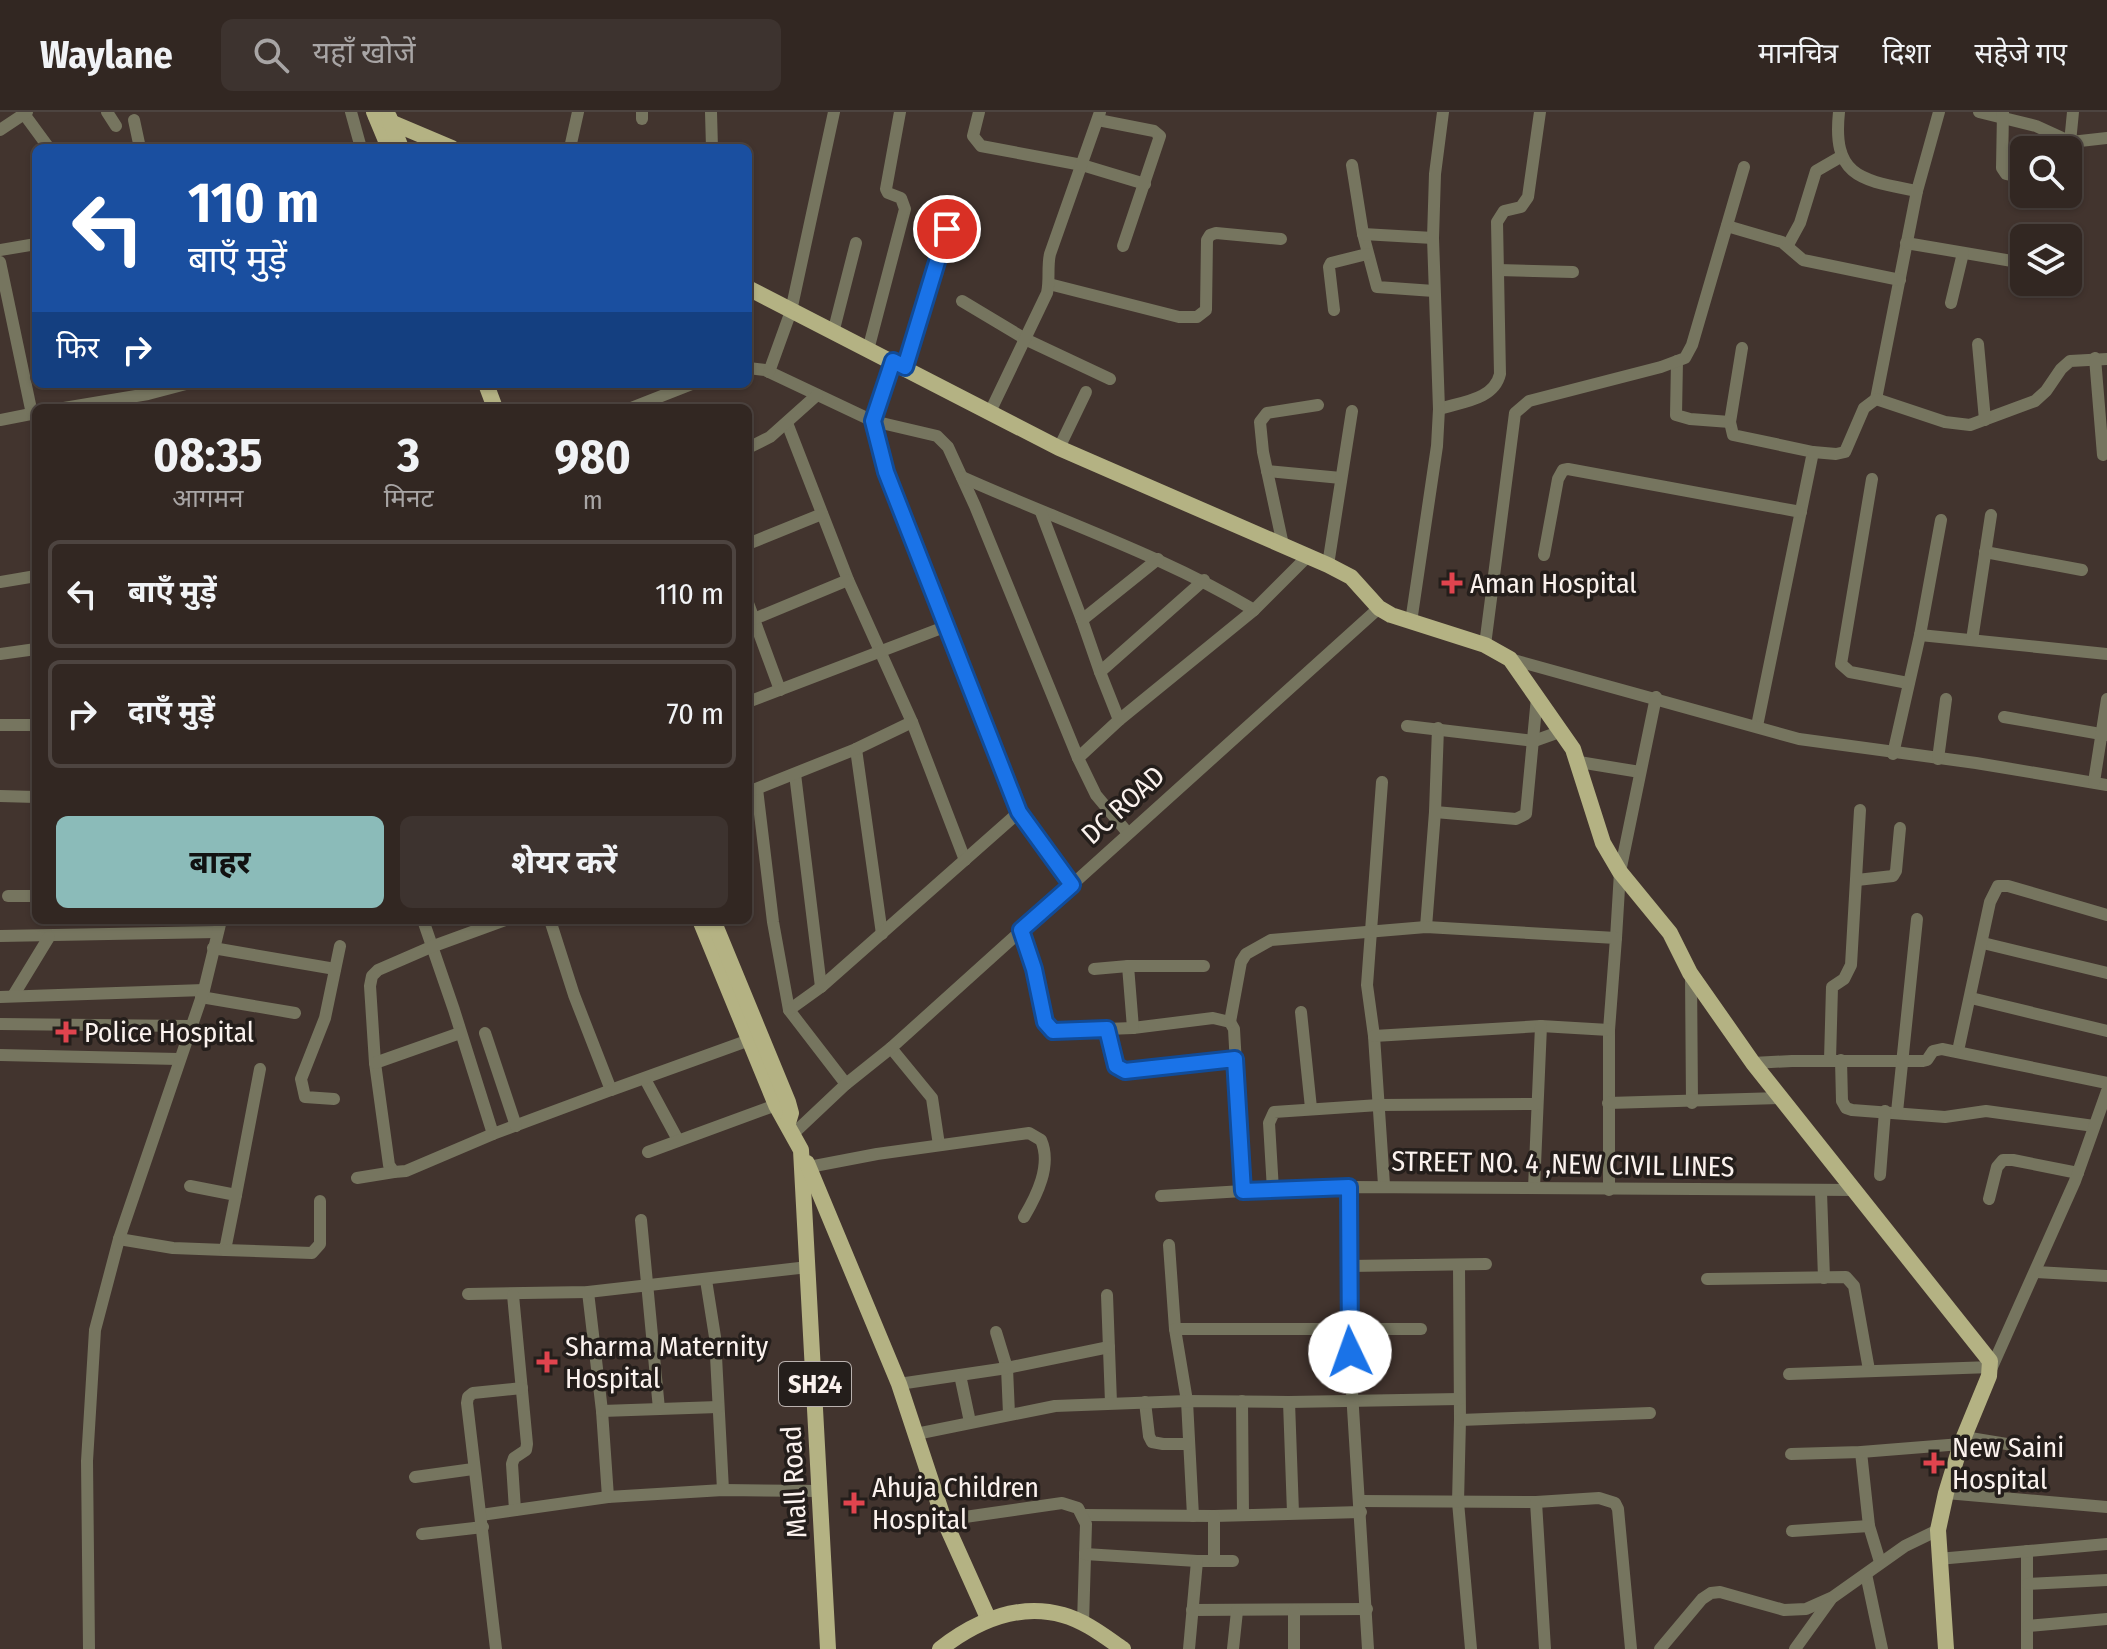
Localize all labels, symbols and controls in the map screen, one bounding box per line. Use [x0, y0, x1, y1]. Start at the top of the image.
search box [221, 19, 781, 91]
text: Waylane [40, 32, 173, 78]
icon: search [249, 33, 293, 77]
text: यहाँ खोजें [313, 35, 416, 71]
text: मानचित्र [1758, 37, 1838, 70]
text: दिशा [1882, 37, 1931, 70]
text: सहेजे गए [1975, 37, 2067, 70]
map controls [2010, 136, 2082, 296]
button: search [2010, 136, 2082, 208]
text: 110 m [188, 170, 319, 237]
icon: left [56, 176, 160, 280]
pin [913, 195, 981, 263]
icon: arrive [925, 207, 969, 251]
button: layers [2010, 224, 2082, 296]
text: बाएँ मुड़ें [188, 238, 287, 282]
icon: right [115, 328, 159, 372]
text: फिर [56, 330, 99, 366]
text: 08:35 [153, 426, 263, 484]
text: 3 [397, 426, 420, 484]
text: 980 [555, 428, 631, 486]
text: आगमन [172, 483, 243, 514]
text: मिनट [384, 483, 434, 514]
text: m [583, 485, 603, 516]
place label: Aman Hospital [1470, 567, 1637, 600]
icon: left [60, 572, 104, 616]
marker: Aman Hospital [1441, 572, 1463, 594]
text: बाएँ मुड़ें [128, 574, 217, 610]
text: 110 m [655, 576, 724, 612]
icon: right [60, 692, 104, 736]
text: दाएँ मुड़ें [128, 694, 215, 730]
text: 70 m [666, 696, 724, 732]
street label: DC ROAD [1075, 759, 1171, 851]
button: बाहर [56, 816, 384, 908]
button: शेयर करें [400, 816, 728, 908]
place label: Police Hospital [84, 1016, 254, 1049]
marker: Police Hospital [55, 1021, 77, 1043]
street label: STREET NO. 4 ,NEW CIVIL LINES [1391, 1145, 1735, 1183]
position arrow [1308, 1310, 1392, 1394]
place label: Sharma Maternity Hospital [565, 1330, 769, 1395]
marker: Sharma Maternity Hospital [536, 1351, 558, 1373]
road number: SH24 [779, 1362, 851, 1406]
street label: Mall Road [775, 1425, 813, 1539]
place label: New Saini Hospital [1952, 1431, 2064, 1496]
marker: New Saini Hospital [1923, 1452, 1945, 1474]
place label: Ahuja Children Hospital [872, 1471, 1039, 1536]
marker: Ahuja Children Hospital [843, 1492, 865, 1514]

